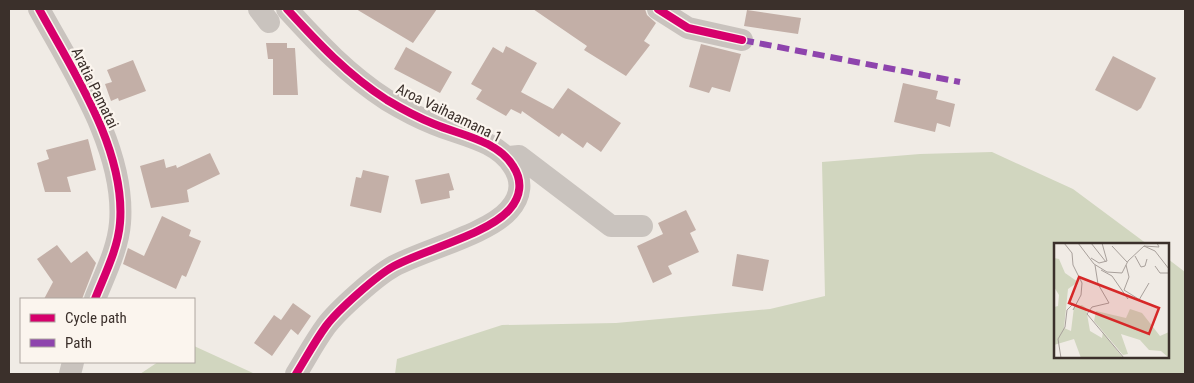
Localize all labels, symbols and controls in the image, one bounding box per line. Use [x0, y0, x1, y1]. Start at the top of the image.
street label: Aratia Pamatai [68, 45, 122, 131]
street label: Aroa Vaihaamana 1 [393, 80, 505, 146]
inset map [1054, 243, 1169, 358]
legend [20, 298, 195, 363]
text: Cycle path [65, 309, 127, 327]
text: Path [65, 334, 92, 352]

